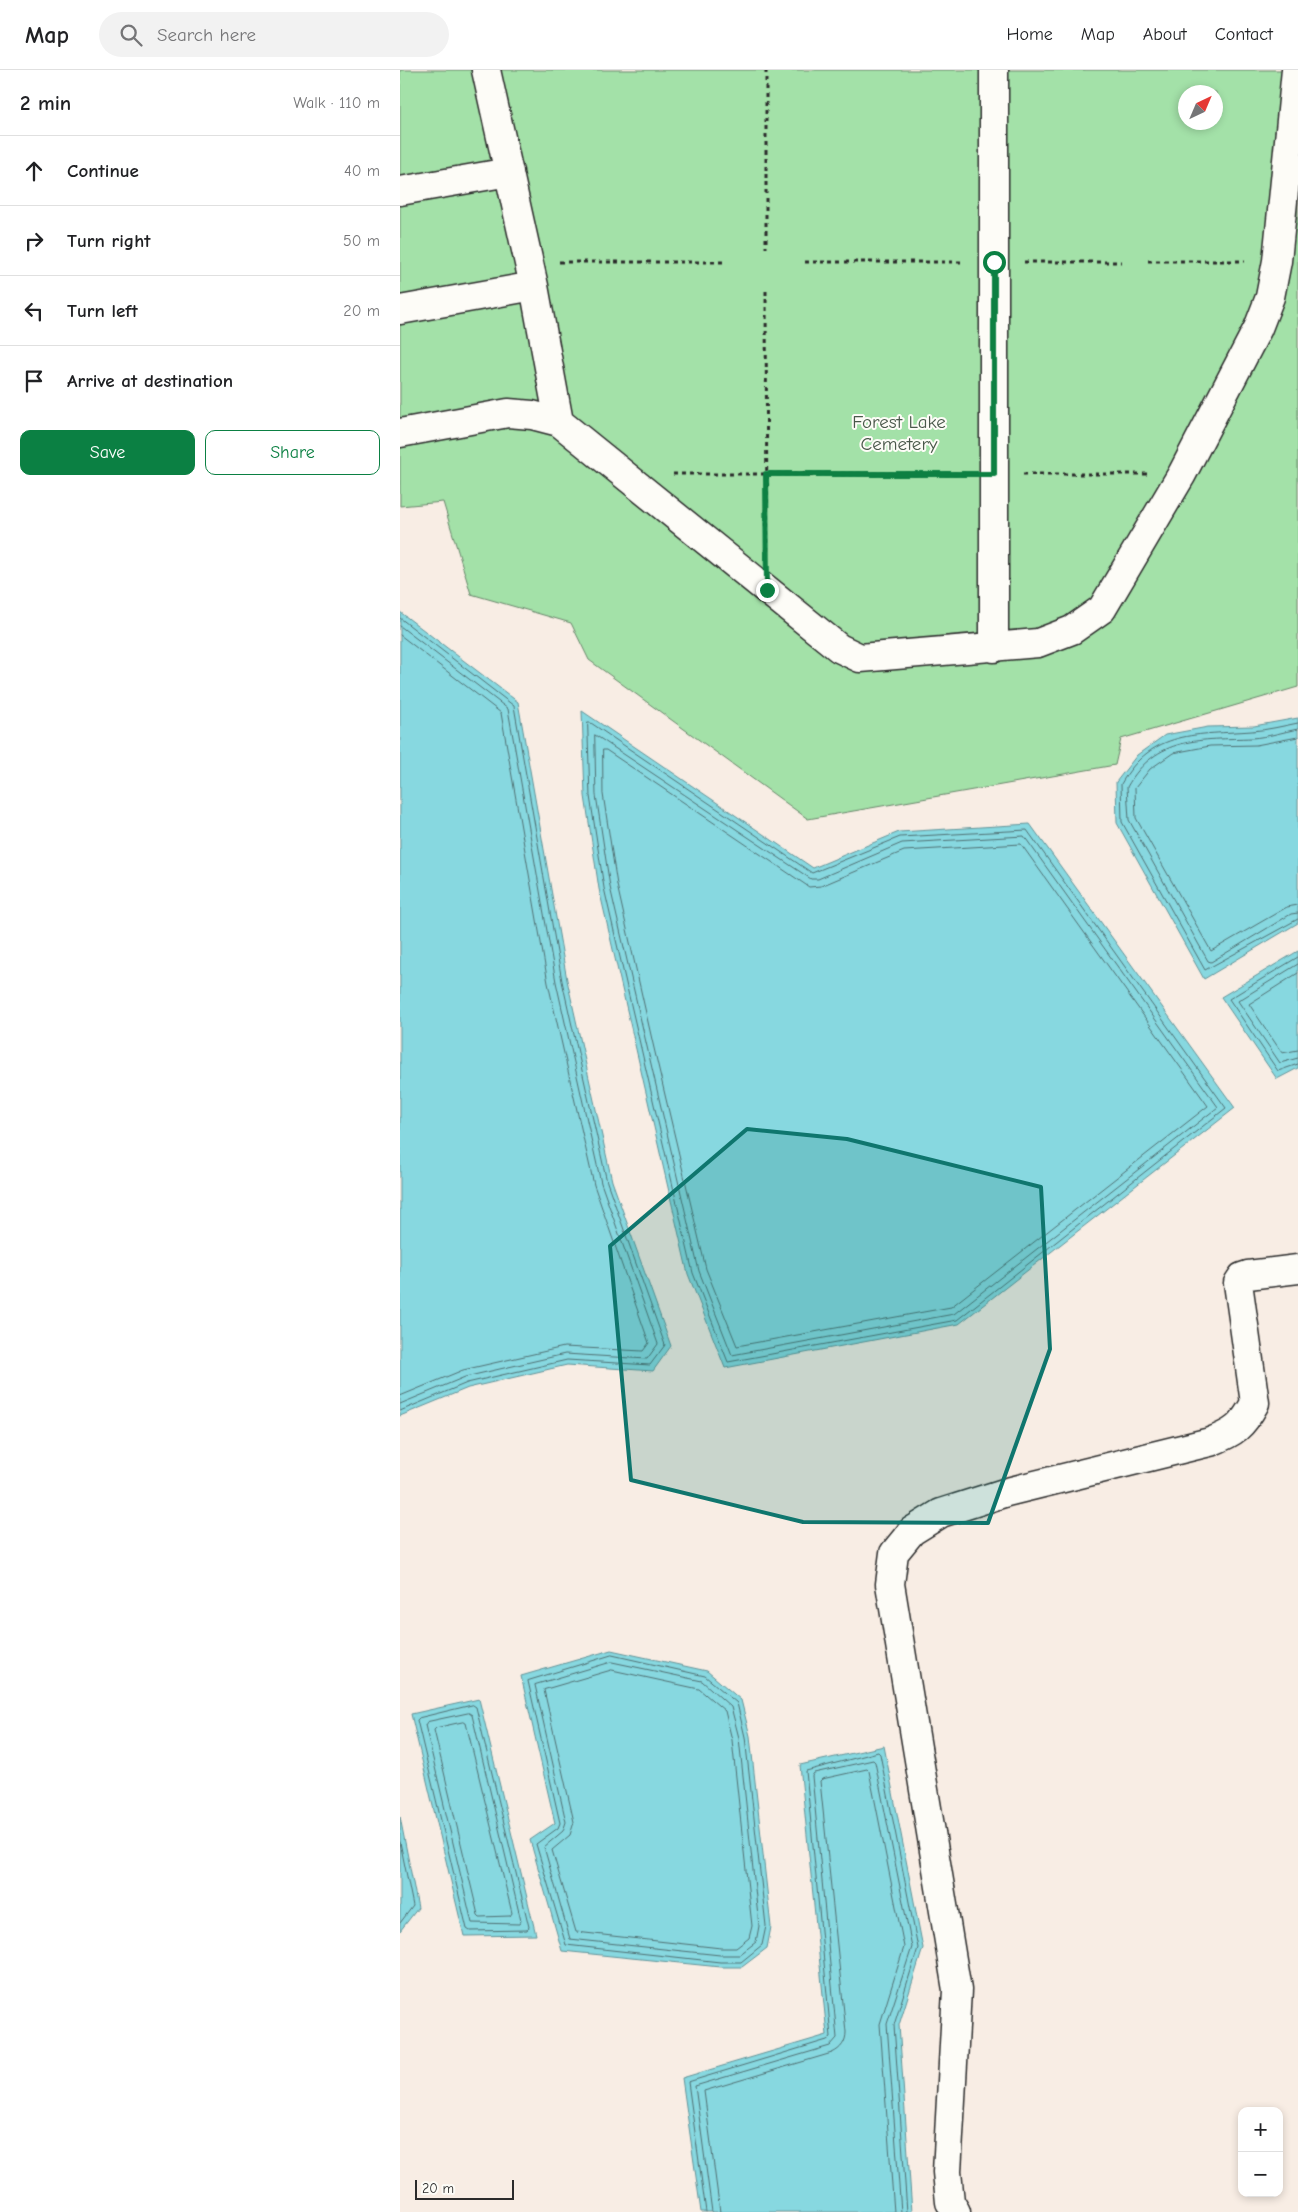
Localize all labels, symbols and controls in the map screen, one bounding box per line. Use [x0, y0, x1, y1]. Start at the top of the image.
search box [99, 12, 449, 57]
text: Map [25, 21, 69, 49]
icon: search [117, 21, 145, 49]
text: Search here [157, 24, 256, 46]
text: Home [1006, 24, 1053, 45]
text: Map [1081, 24, 1115, 45]
text: About [1143, 24, 1187, 45]
text: Contact [1215, 24, 1273, 45]
north arrow [1178, 85, 1223, 130]
text: 2 min [20, 91, 71, 115]
text: Walk · 110 m [293, 94, 380, 112]
icon: ahead [20, 157, 48, 185]
text: Continue [67, 160, 139, 182]
text: 40 m [344, 162, 380, 180]
icon: right [20, 227, 48, 255]
text: Turn right [67, 230, 151, 252]
text: 50 m [343, 232, 380, 250]
route start [983, 251, 1006, 274]
icon: left [20, 297, 48, 325]
text: Turn left [67, 300, 138, 322]
text: 20 m [343, 302, 380, 320]
icon: arrive [20, 367, 48, 395]
text: Arrive at destination [67, 370, 233, 392]
park label: Forest Lake Cemetery [852, 411, 946, 455]
button: Save [20, 430, 195, 475]
button: Share [205, 430, 380, 475]
route end [756, 579, 779, 602]
map controls [1238, 2107, 1283, 2197]
button: + [1238, 2107, 1283, 2152]
button: − [1238, 2152, 1283, 2197]
scale bar [415, 2177, 514, 2200]
text: 20 m [422, 2180, 454, 2197]

